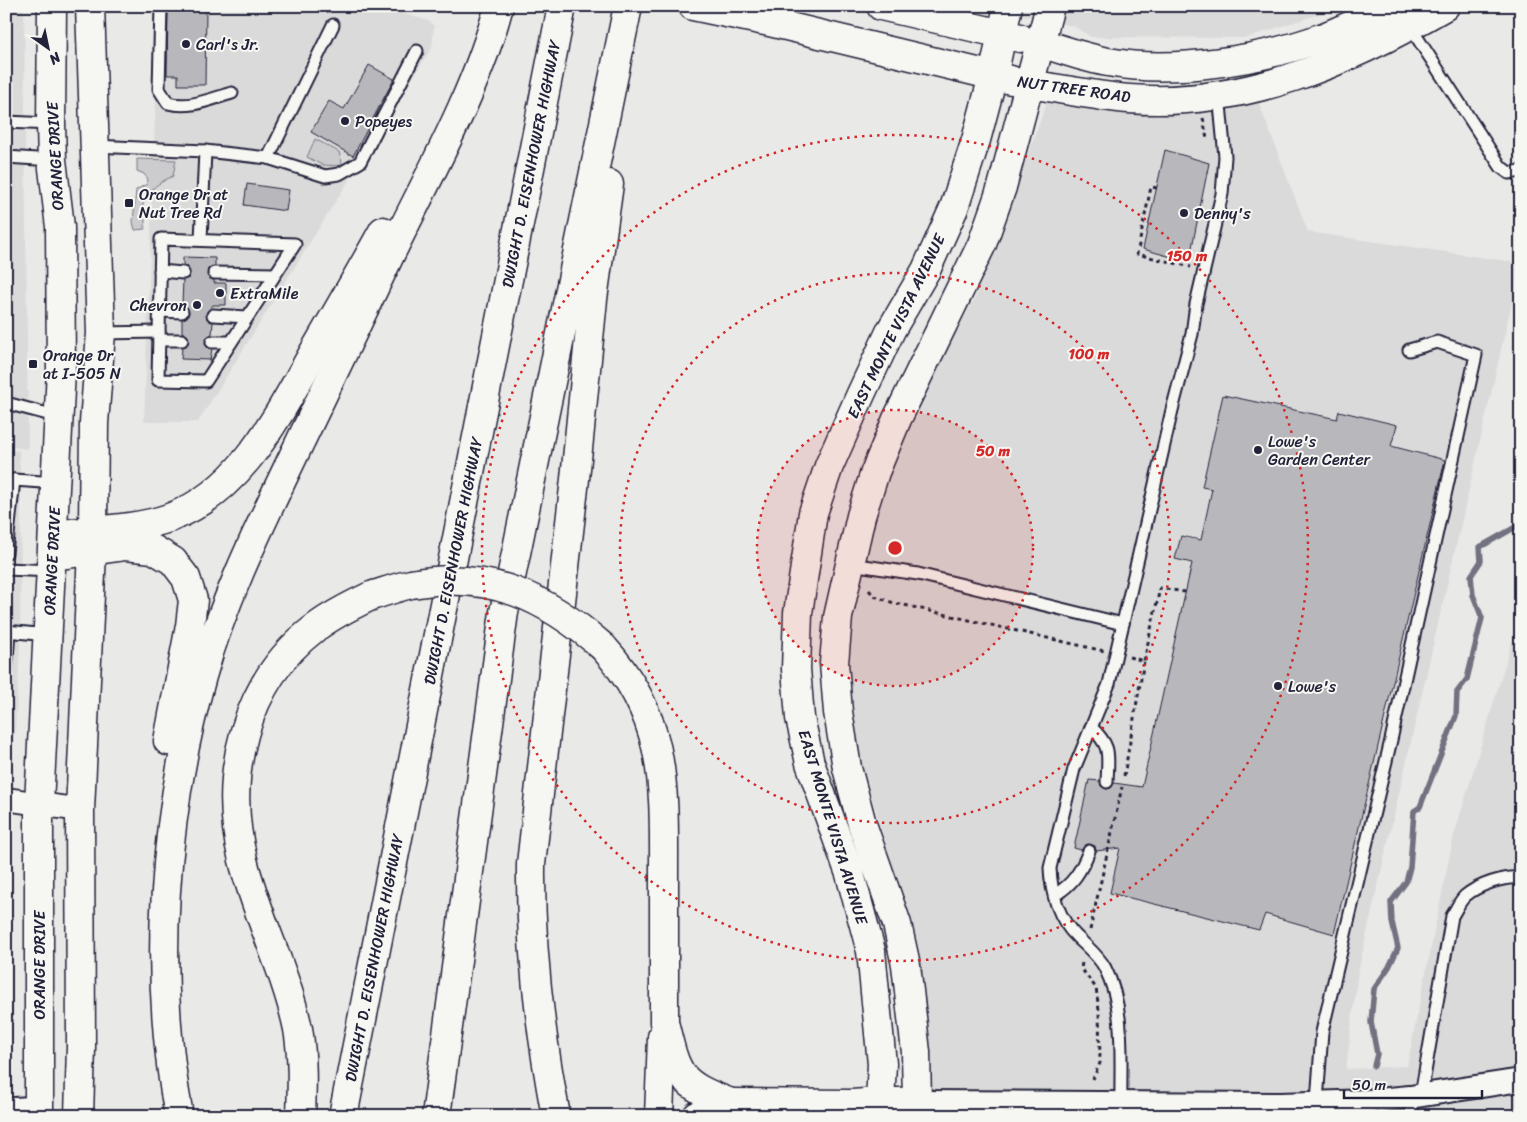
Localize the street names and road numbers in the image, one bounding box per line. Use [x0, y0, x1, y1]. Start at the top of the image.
street label: DWIGHT D. EISENHOWER HIGHWAY [493, 37, 569, 290]
street label: NUT TREE ROAD [1016, 67, 1133, 111]
street label: ORANGE DRIVE [38, 100, 72, 211]
street label: EAST MONTE VISTA AVENUE [839, 228, 954, 423]
street label: DWIGHT D. EISENHOWER HIGHWAY [415, 434, 491, 687]
street label: ORANGE DRIVE [35, 505, 69, 616]
street label: EAST MONTE VISTA AVENUE [790, 726, 877, 929]
street label: DWIGHT D. EISENHOWER HIGHWAY [336, 831, 412, 1084]
street label: ORANGE DRIVE [25, 910, 54, 1019]

